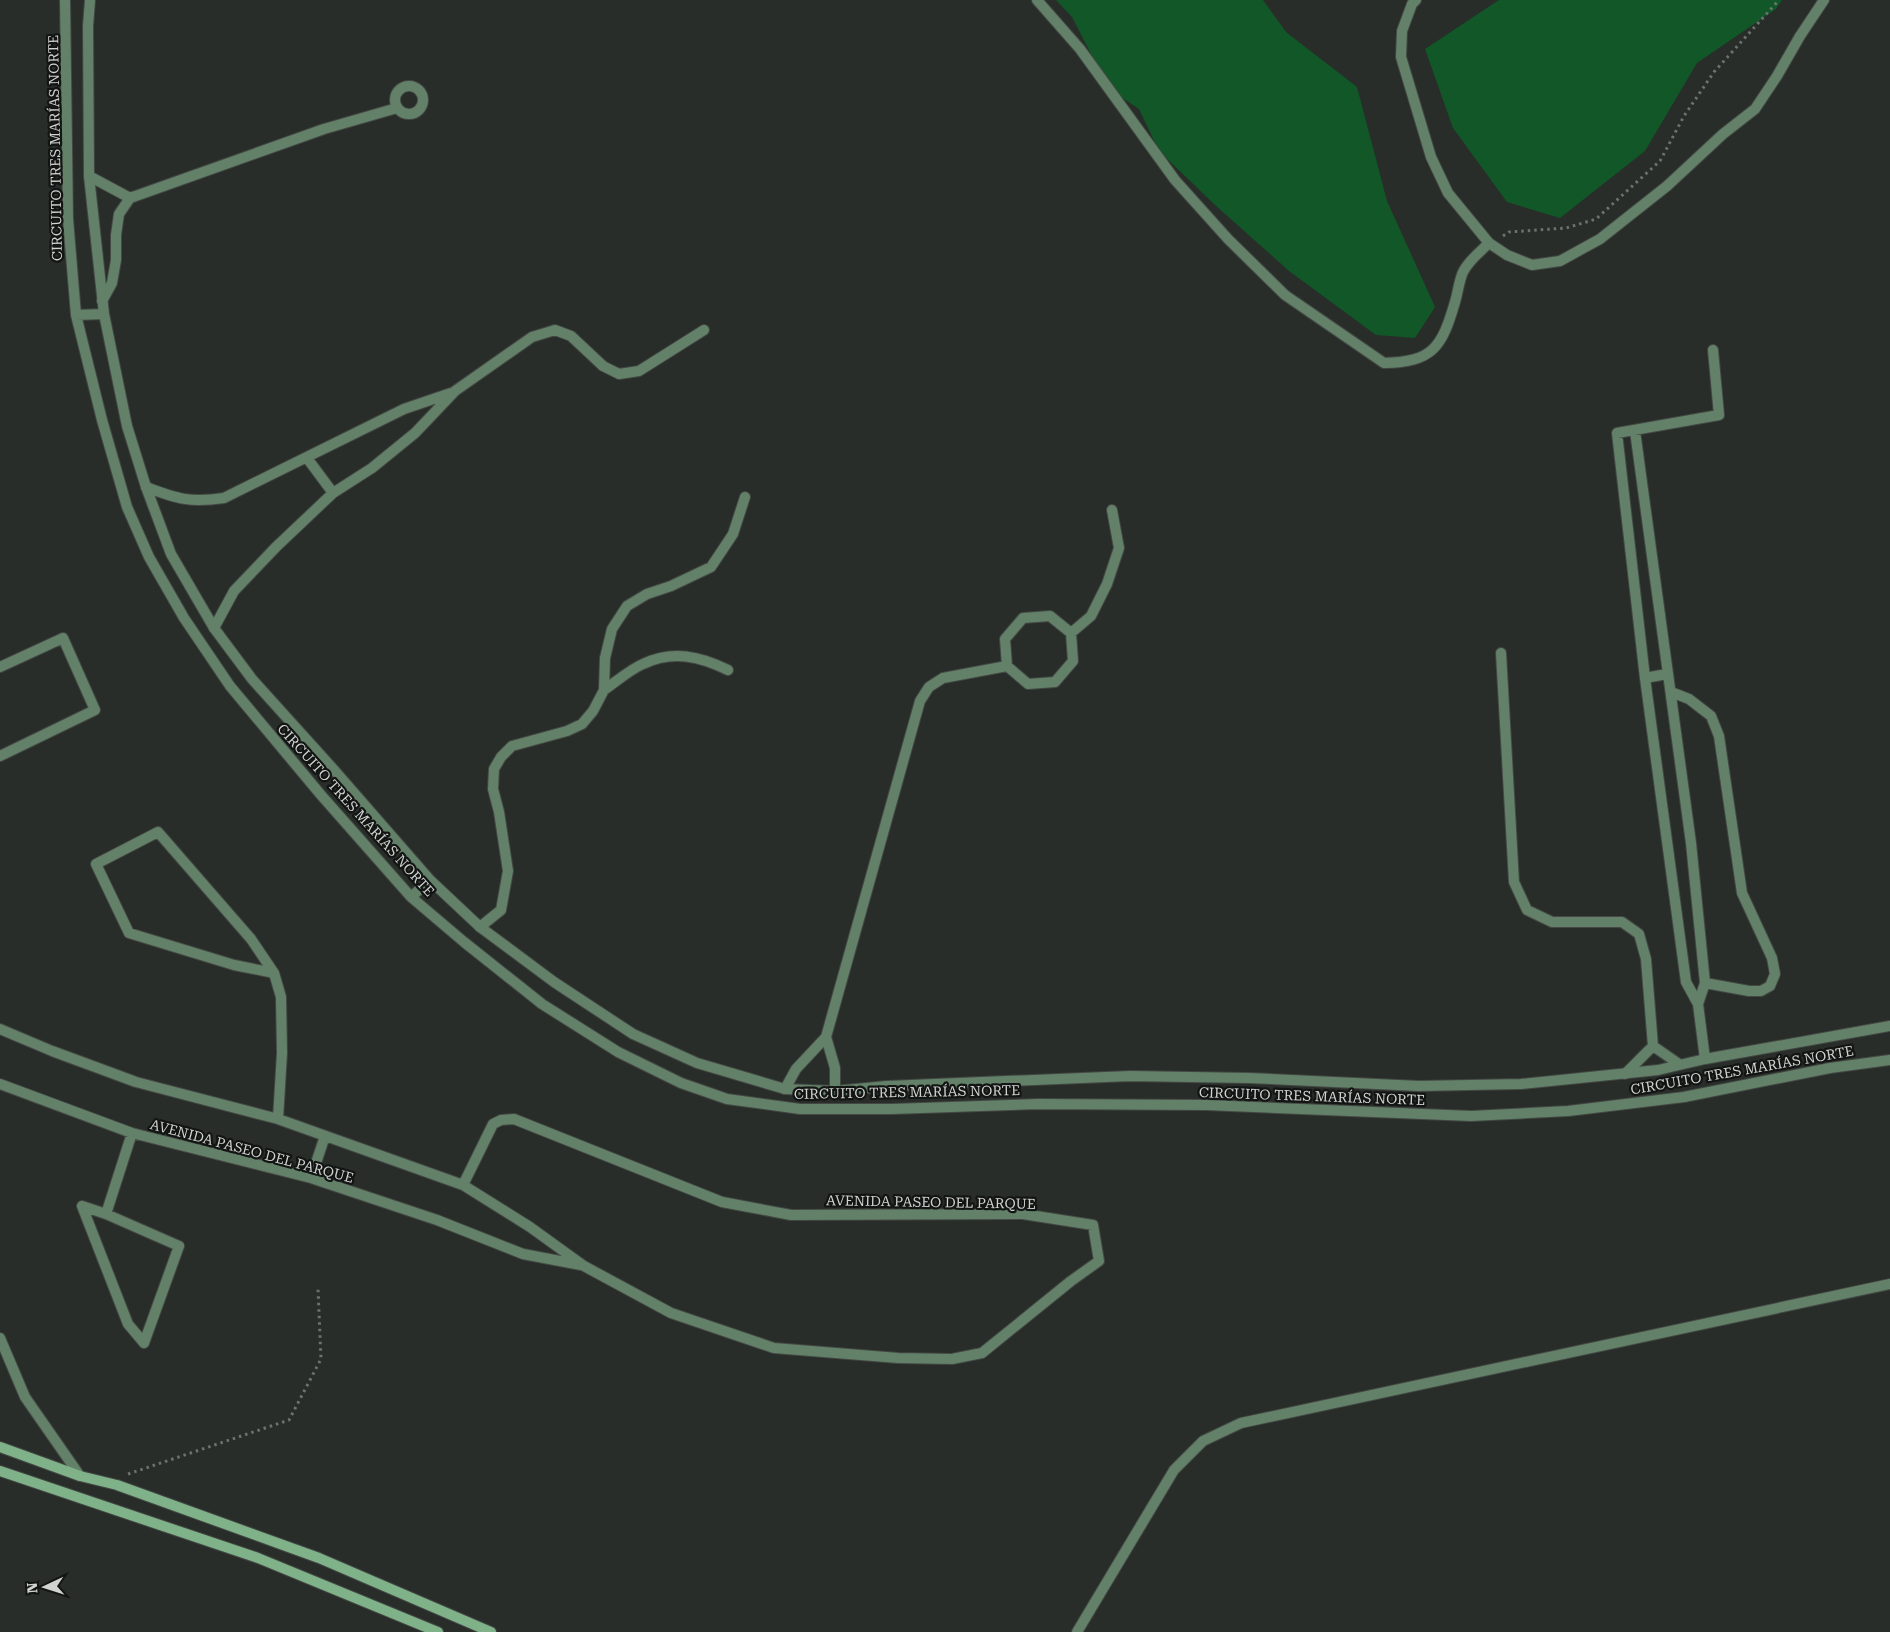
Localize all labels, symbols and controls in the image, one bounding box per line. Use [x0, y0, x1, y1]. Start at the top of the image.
street label: CIRCUITO TRES MARÍAS NORTE [45, 35, 65, 261]
street label: CIRCUITO TRES MARÍAS NORTE [274, 721, 438, 899]
street label: CIRCUITO TRES MARÍAS NORTE [1629, 1042, 1855, 1098]
street label: CIRCUITO TRES MARÍAS NORTE [794, 1082, 1020, 1102]
street label: CIRCUITO TRES MARÍAS NORTE [1199, 1084, 1425, 1108]
street label: AVENIDA PASEO DEL PARQUE [149, 1116, 355, 1186]
street label: AVENIDA PASEO DEL PARQUE [826, 1192, 1036, 1212]
north arrow [20, 1562, 70, 1612]
text: N [24, 1582, 40, 1594]

